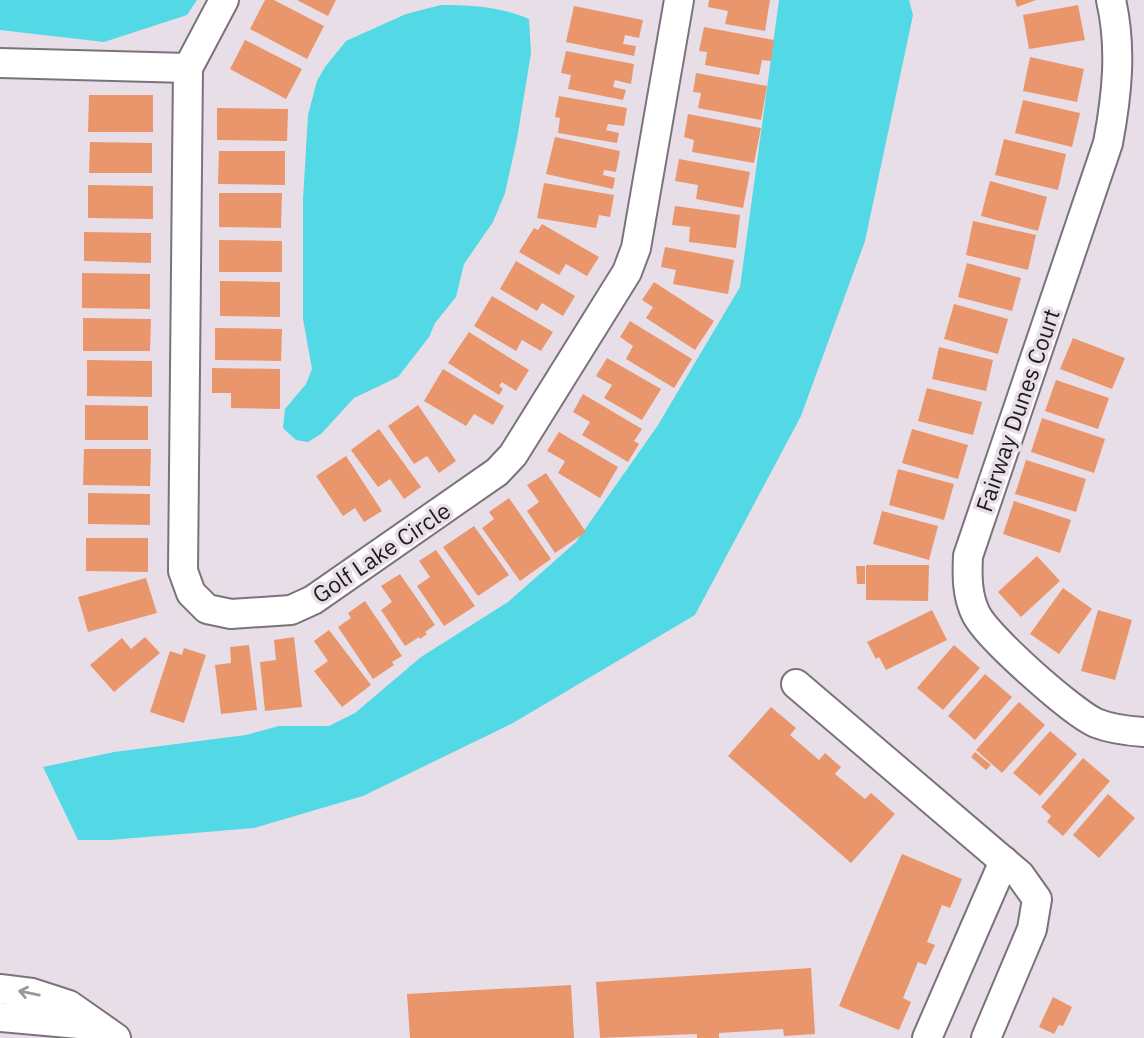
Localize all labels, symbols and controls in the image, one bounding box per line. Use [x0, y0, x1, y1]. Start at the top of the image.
street label: Fairway Dunes Court [968, 305, 1066, 515]
street label: Golf Lake Circle [306, 495, 456, 609]
one-way arrow [19, 986, 41, 999]

